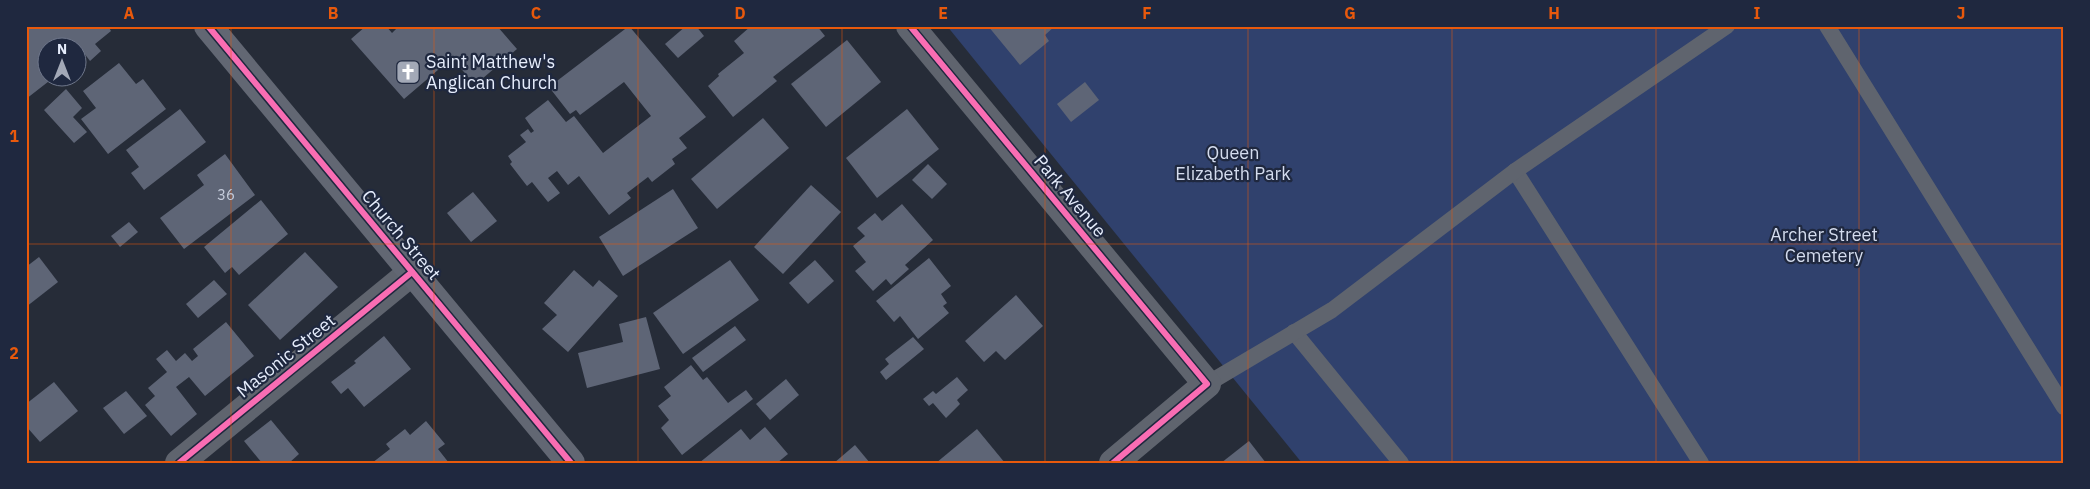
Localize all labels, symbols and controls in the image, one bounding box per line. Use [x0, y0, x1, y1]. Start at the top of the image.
text: A [124, 3, 135, 23]
text: B [328, 3, 339, 23]
text: C [531, 3, 541, 23]
text: D [734, 3, 746, 23]
text: E [938, 3, 948, 23]
text: F [1142, 3, 1152, 23]
text: G [1344, 3, 1356, 23]
text: H [1548, 3, 1560, 23]
text: I [1754, 3, 1761, 23]
text: J [1957, 3, 1965, 23]
north arrow [38, 38, 88, 88]
text: N [57, 40, 67, 58]
place label: Saint Matthew's Anglican Church [426, 50, 557, 94]
church icon: Saint Matthew's Anglican Church [395, 59, 421, 85]
text: 1 [9, 126, 19, 146]
park label: Queen Elizabeth Park [1175, 141, 1291, 185]
street label: Park Avenue [1029, 150, 1112, 242]
house number: 36 [217, 185, 235, 204]
street label: Church Street [357, 185, 446, 285]
park label: Archer Street Cemetery [1770, 223, 1878, 267]
street label: Masonic Street [232, 309, 340, 402]
text: 2 [9, 343, 19, 363]

